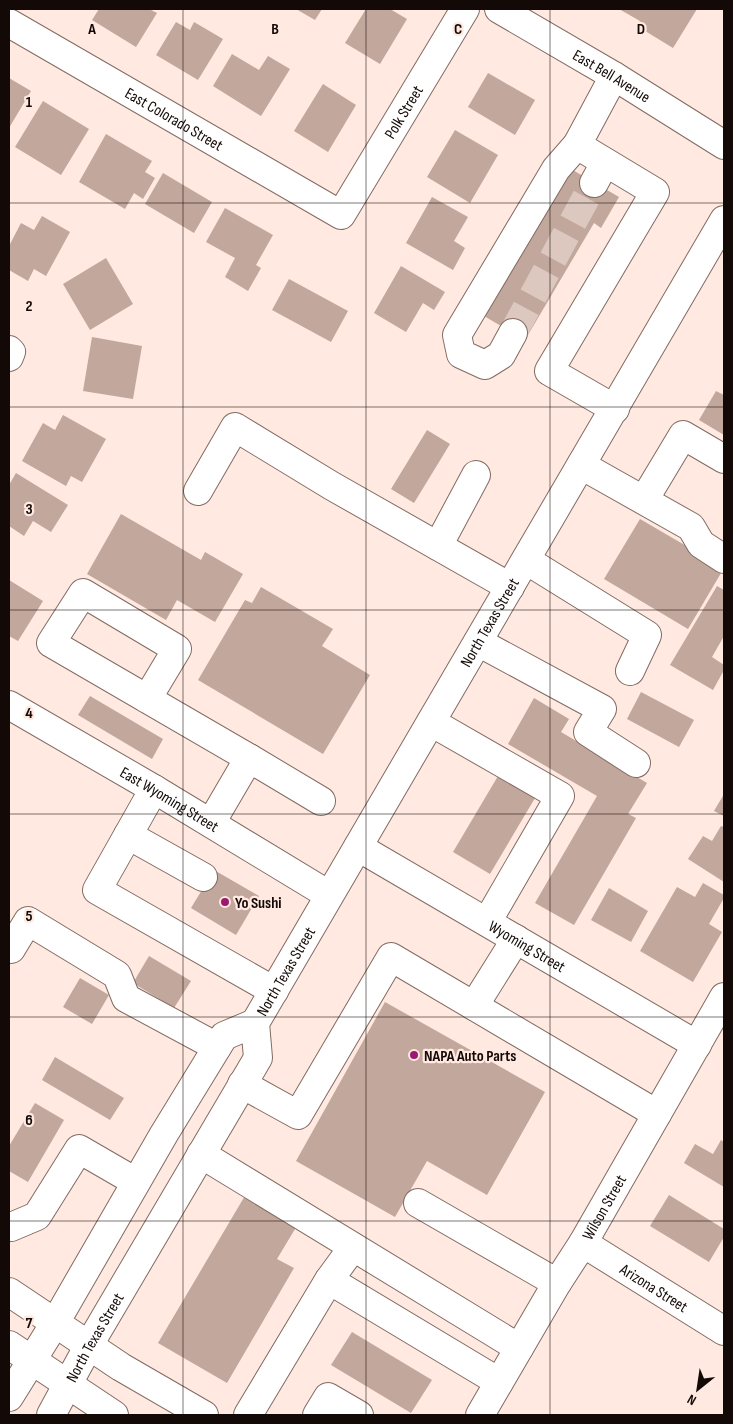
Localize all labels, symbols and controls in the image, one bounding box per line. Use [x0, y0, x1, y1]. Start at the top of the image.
text: A [87, 20, 96, 39]
text: B [271, 20, 279, 39]
text: C [454, 20, 462, 39]
text: D [637, 20, 645, 39]
street label: East Bell Avenue [569, 46, 653, 107]
street label: Polk Street [381, 82, 428, 143]
street label: East Colorado Street [121, 84, 226, 156]
text: 1 [26, 93, 33, 112]
text: 2 [25, 297, 33, 316]
text: 3 [25, 500, 33, 519]
street label: North Texas Street [457, 575, 524, 671]
text: 4 [25, 704, 33, 723]
street label: East Wyoming Street [116, 763, 222, 837]
place label: Yo Sushi [235, 894, 282, 913]
marker: Yo Sushi [219, 896, 231, 908]
text: 5 [25, 907, 33, 926]
street label: Wyoming Street [485, 917, 568, 977]
street label: North Texas Street [253, 924, 320, 1020]
place label: NAPA Auto Parts [424, 1047, 516, 1066]
marker: NAPA Auto Parts [408, 1049, 420, 1061]
text: 6 [25, 1111, 33, 1130]
street label: Wilson Street [579, 1172, 631, 1244]
street label: Arizona Street [615, 1260, 691, 1317]
street label: North Texas Street [63, 1290, 129, 1386]
text: 7 [26, 1314, 33, 1333]
north arrow [673, 1364, 723, 1414]
text: N [684, 1391, 699, 1409]

